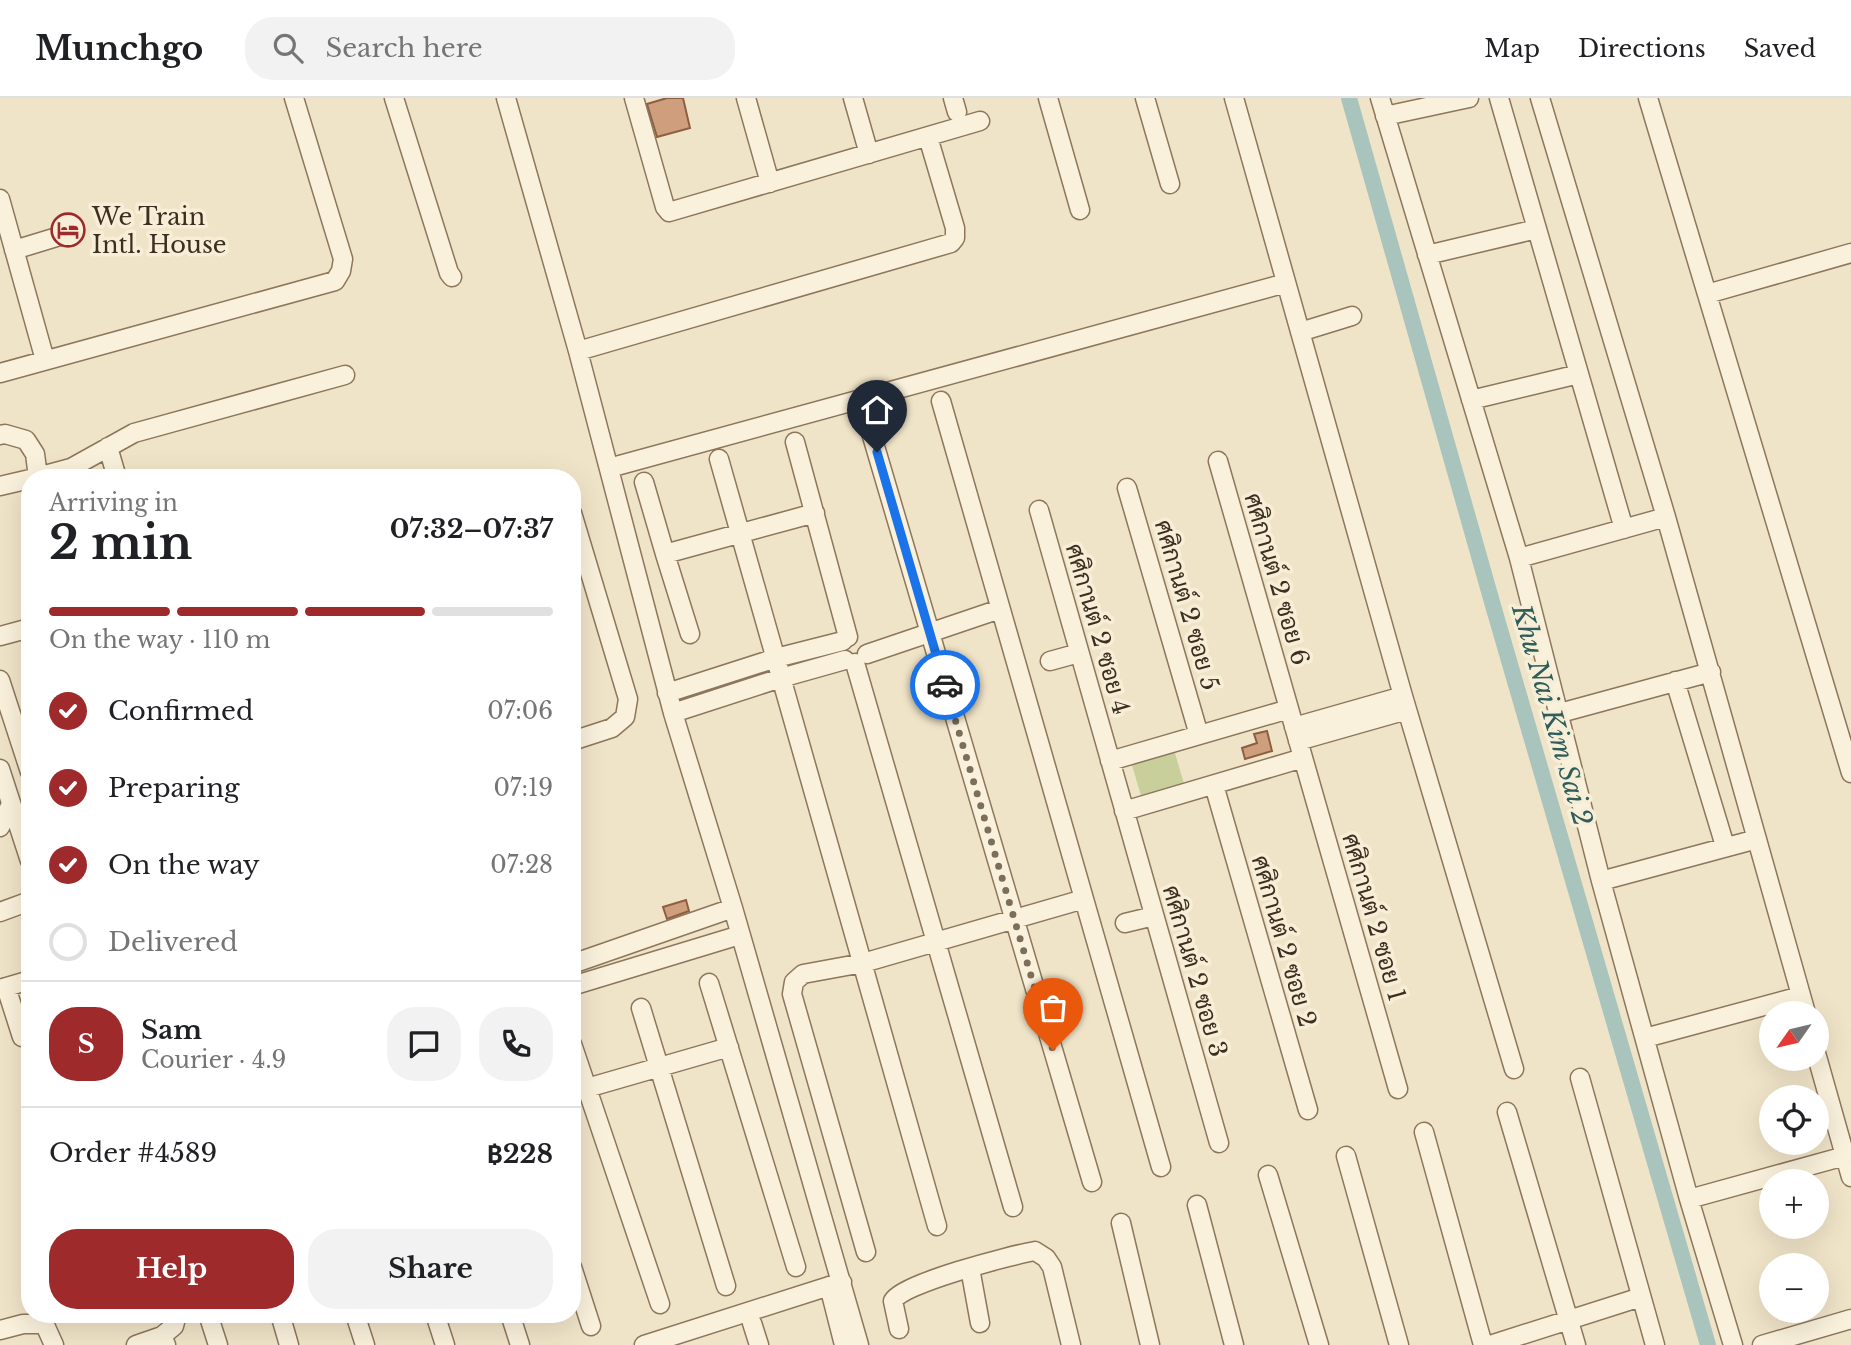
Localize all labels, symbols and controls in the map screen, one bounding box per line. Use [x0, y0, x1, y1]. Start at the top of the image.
search box [245, 17, 735, 80]
text: Munchgo [35, 28, 203, 69]
icon: search [269, 29, 307, 67]
text: Search here [325, 32, 483, 64]
text: Map [1484, 34, 1540, 63]
text: Directions [1578, 34, 1706, 63]
text: Saved [1744, 34, 1816, 63]
place label: We Train Intl. House [91, 202, 227, 259]
hotel icon: We Train Intl. House [49, 211, 87, 249]
pin [847, 380, 907, 452]
icon: home [858, 391, 896, 429]
text: Arriving in [49, 489, 178, 517]
street label: ศศิกานต์ 2 ซอย 6 [1239, 489, 1316, 668]
text: 07:32–07:37 [390, 513, 553, 545]
text: 2 min [49, 514, 192, 571]
street label: ศศิกานต์ 2 ซอย 5 [1149, 516, 1226, 694]
street label: ศศิกานต์ 2 ซอย 4 [1060, 540, 1137, 718]
water label: Khu Nai Kim Sai 2 [1505, 600, 1599, 829]
text: On the way · 110 m [49, 626, 270, 654]
courier [910, 650, 980, 720]
icon: car [926, 666, 964, 704]
icon: check [49, 692, 87, 730]
text: Confirmed [108, 695, 253, 727]
text: 07:06 [487, 697, 553, 725]
icon: check [49, 769, 87, 807]
text: Preparing [108, 772, 240, 804]
text: 07:19 [493, 774, 553, 802]
street label: ศศิกานต์ 2 ซอย 1 [1336, 830, 1413, 1004]
icon: check [49, 846, 87, 884]
text: On the way [108, 849, 260, 881]
text: 07:28 [490, 851, 553, 879]
street label: ศศิกานต์ 2 ซอย 2 [1246, 852, 1323, 1030]
street label: ศศิกานต์ 2 ซอย 3 [1157, 882, 1234, 1060]
text: Delivered [108, 926, 238, 958]
pin [1023, 978, 1083, 1050]
icon: bag [1034, 989, 1072, 1027]
north arrow [1759, 1001, 1829, 1071]
map controls [1759, 1001, 1829, 1323]
button: chat [387, 1007, 461, 1081]
button: phone [479, 1007, 553, 1081]
text: Sam [141, 1014, 202, 1046]
text: S [77, 1028, 95, 1060]
text: Courier · 4.9 [141, 1046, 286, 1074]
button: locate [1759, 1085, 1829, 1155]
text: Order #4589 [49, 1137, 217, 1169]
text: ฿228 [487, 1138, 553, 1170]
button: + [1759, 1169, 1829, 1239]
button: Help [49, 1229, 294, 1309]
button: Share [308, 1229, 553, 1309]
button: − [1759, 1253, 1829, 1323]

